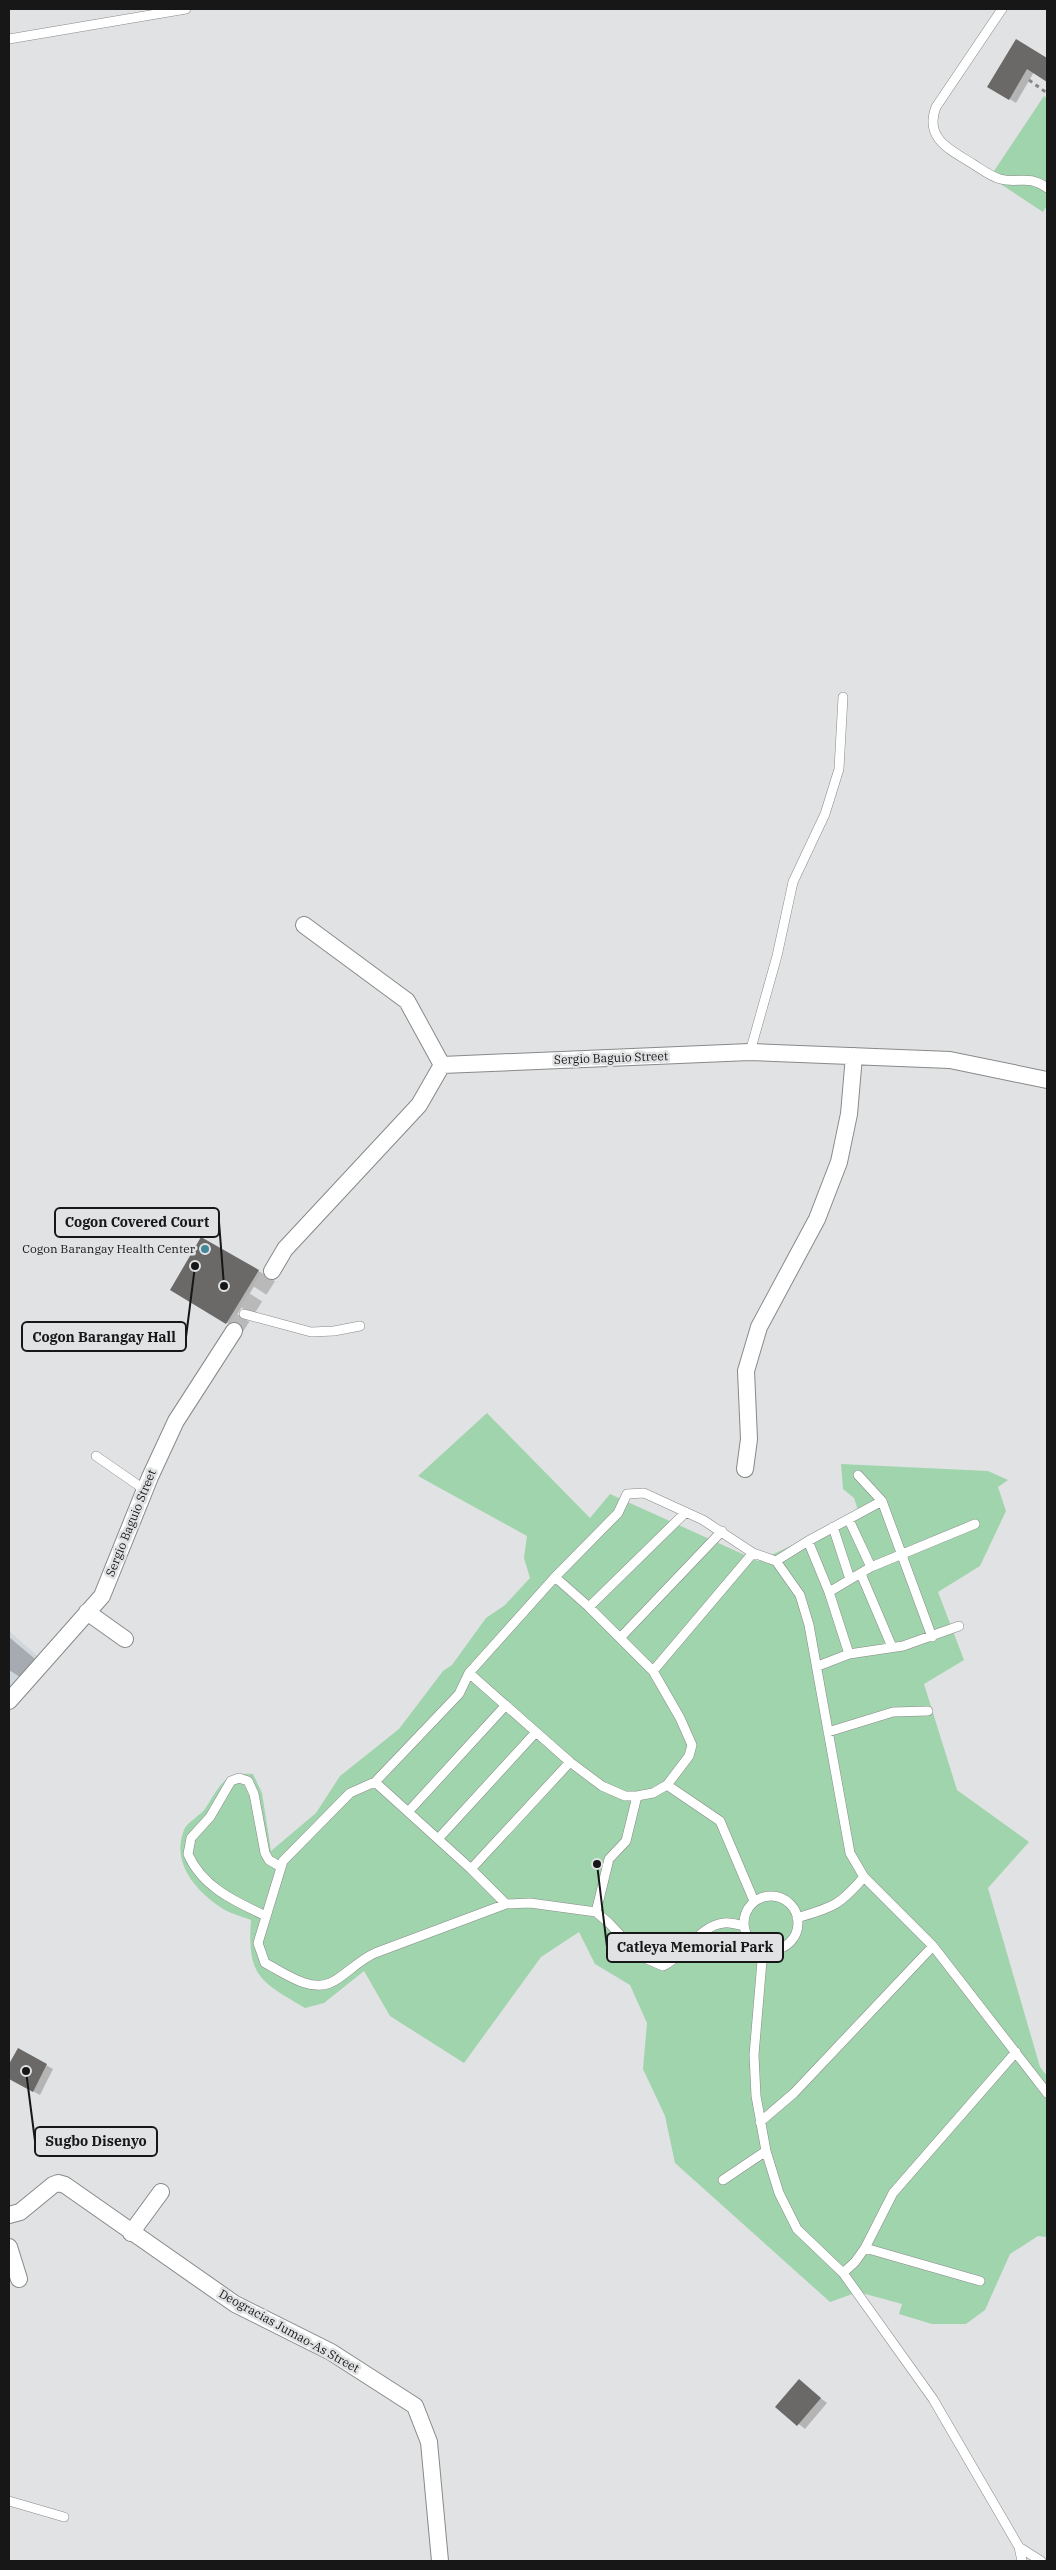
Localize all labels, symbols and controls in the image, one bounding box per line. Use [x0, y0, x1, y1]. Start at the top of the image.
street label: Sergio Baguio Street [554, 1048, 668, 1067]
callout: Cogon Covered Court [55, 1208, 219, 1237]
text: Cogon Covered Court [65, 1213, 209, 1231]
place label: Cogon Barangay Health Center [22, 1241, 196, 1256]
marker: Cogon Barangay Health Center [199, 1243, 211, 1255]
callout: Cogon Barangay Hall [22, 1322, 186, 1351]
text: Cogon Barangay Hall [32, 1328, 176, 1346]
street label: Sergio Baguio Street [102, 1467, 159, 1579]
callout: Catleya Memorial Park [607, 1933, 783, 1962]
text: Catleya Memorial Park [617, 1938, 773, 1956]
callout: Sugbo Disenyo [35, 2127, 157, 2156]
text: Sugbo Disenyo [45, 2132, 147, 2150]
street label: Deogracias Jumao-As Street [216, 2286, 362, 2375]

